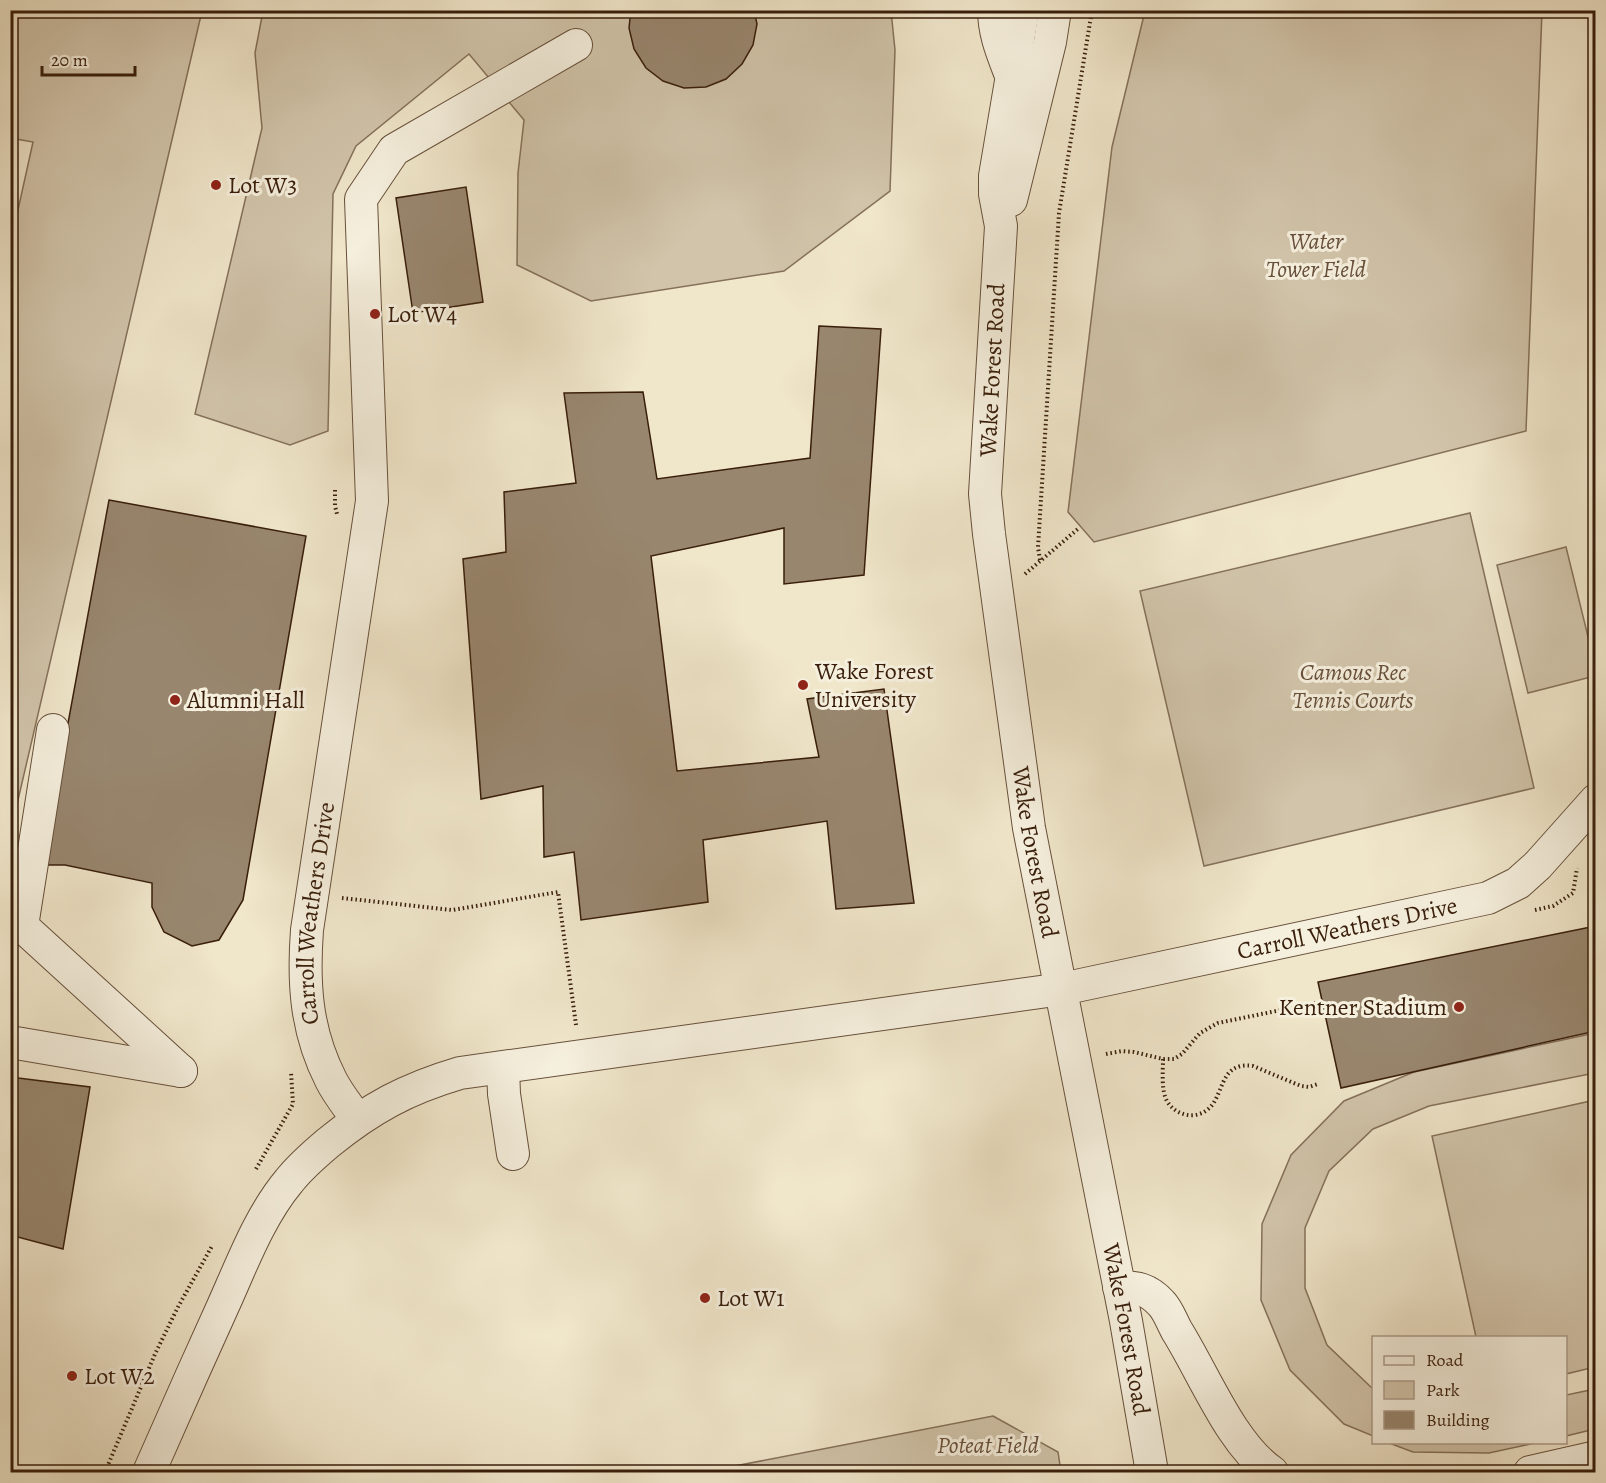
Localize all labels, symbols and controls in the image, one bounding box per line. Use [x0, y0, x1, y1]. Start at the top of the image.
scale bar [42, 39, 135, 77]
text: 20 m [51, 48, 88, 72]
place label: Lot W3 [228, 169, 297, 201]
marker: Lot W3 [209, 178, 223, 192]
park label: Water Tower Field [1266, 225, 1366, 285]
street label: Wake Forest Road [971, 282, 1013, 459]
place label: Lot W4 [387, 298, 457, 330]
marker: Lot W4 [368, 307, 382, 321]
place label: Wake Forest University [814, 655, 934, 715]
park label: Camous Rec Tennis Courts [1293, 656, 1413, 716]
marker: Wake Forest University [796, 678, 810, 692]
place label: Alumni Hall [186, 684, 305, 716]
marker: Alumni Hall [168, 693, 182, 707]
street label: Wake Forest Road [1005, 763, 1066, 941]
street label: Carroll Weathers Drive [289, 800, 342, 1028]
street label: Carroll Weathers Drive [1234, 889, 1460, 967]
place label: Kentner Stadium [1279, 991, 1447, 1023]
marker: Kentner Stadium [1452, 1000, 1466, 1014]
street label: Wake Forest Road [1095, 1240, 1158, 1418]
place label: Lot W1 [717, 1282, 784, 1314]
marker: Lot W1 [698, 1291, 712, 1305]
legend [1372, 1336, 1567, 1444]
text: Road [1426, 1348, 1464, 1372]
place label: Lot W2 [84, 1360, 155, 1392]
marker: Lot W2 [65, 1369, 79, 1383]
text: Park [1426, 1378, 1460, 1402]
text: Building [1426, 1408, 1490, 1432]
park label: Poteat Field [937, 1429, 1039, 1461]

